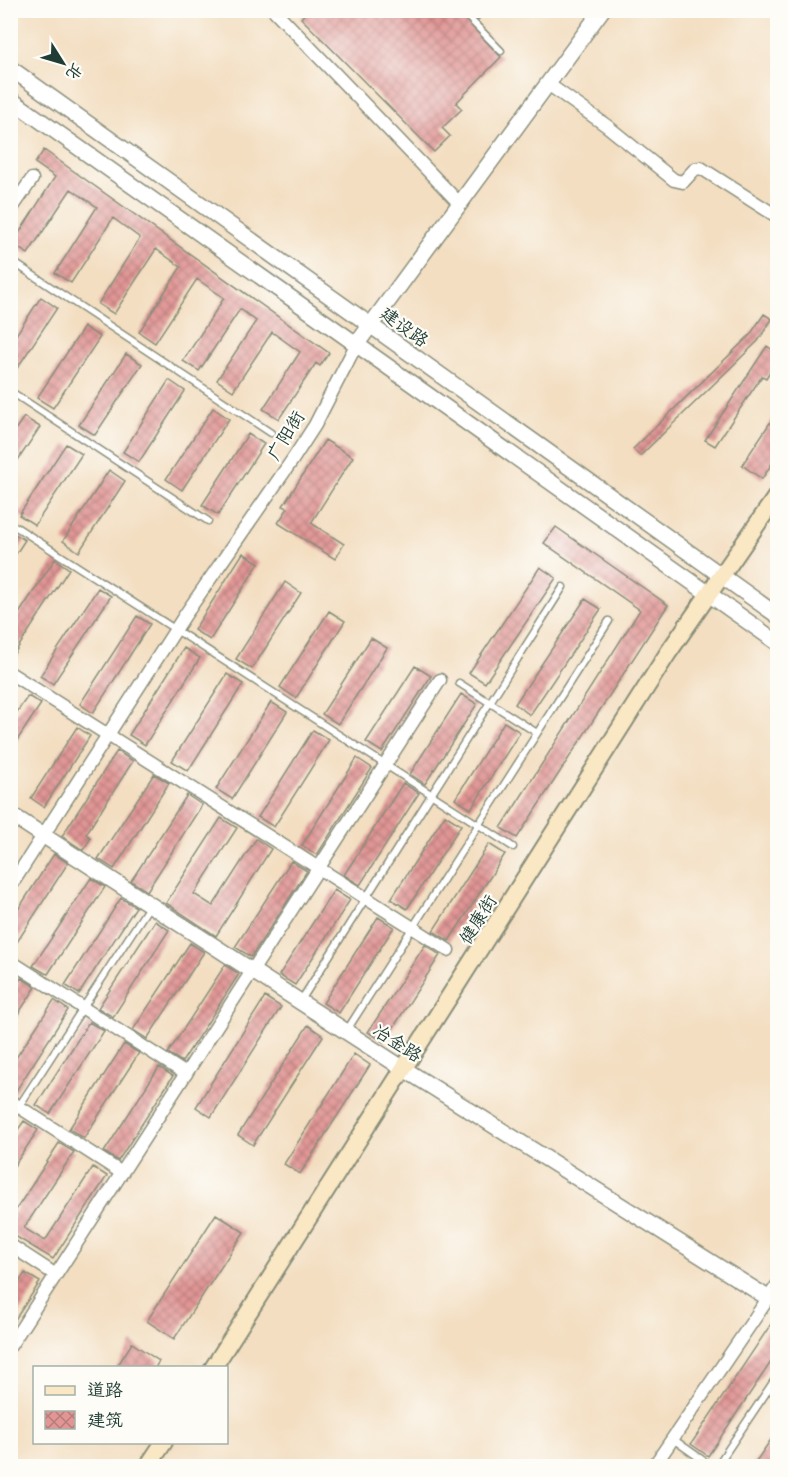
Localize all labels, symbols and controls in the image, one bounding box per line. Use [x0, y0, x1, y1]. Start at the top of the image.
north arrow [33, 33, 93, 93]
text: 北 [62, 60, 89, 85]
street label: 建设路 [376, 300, 434, 352]
street label: 广阳街 [261, 406, 309, 464]
street label: 健康街 [453, 890, 501, 948]
street label: 冶金路 [369, 1017, 427, 1067]
legend [33, 1366, 228, 1444]
text: 道路 [87, 1377, 123, 1401]
text: 建筑 [87, 1407, 123, 1431]

